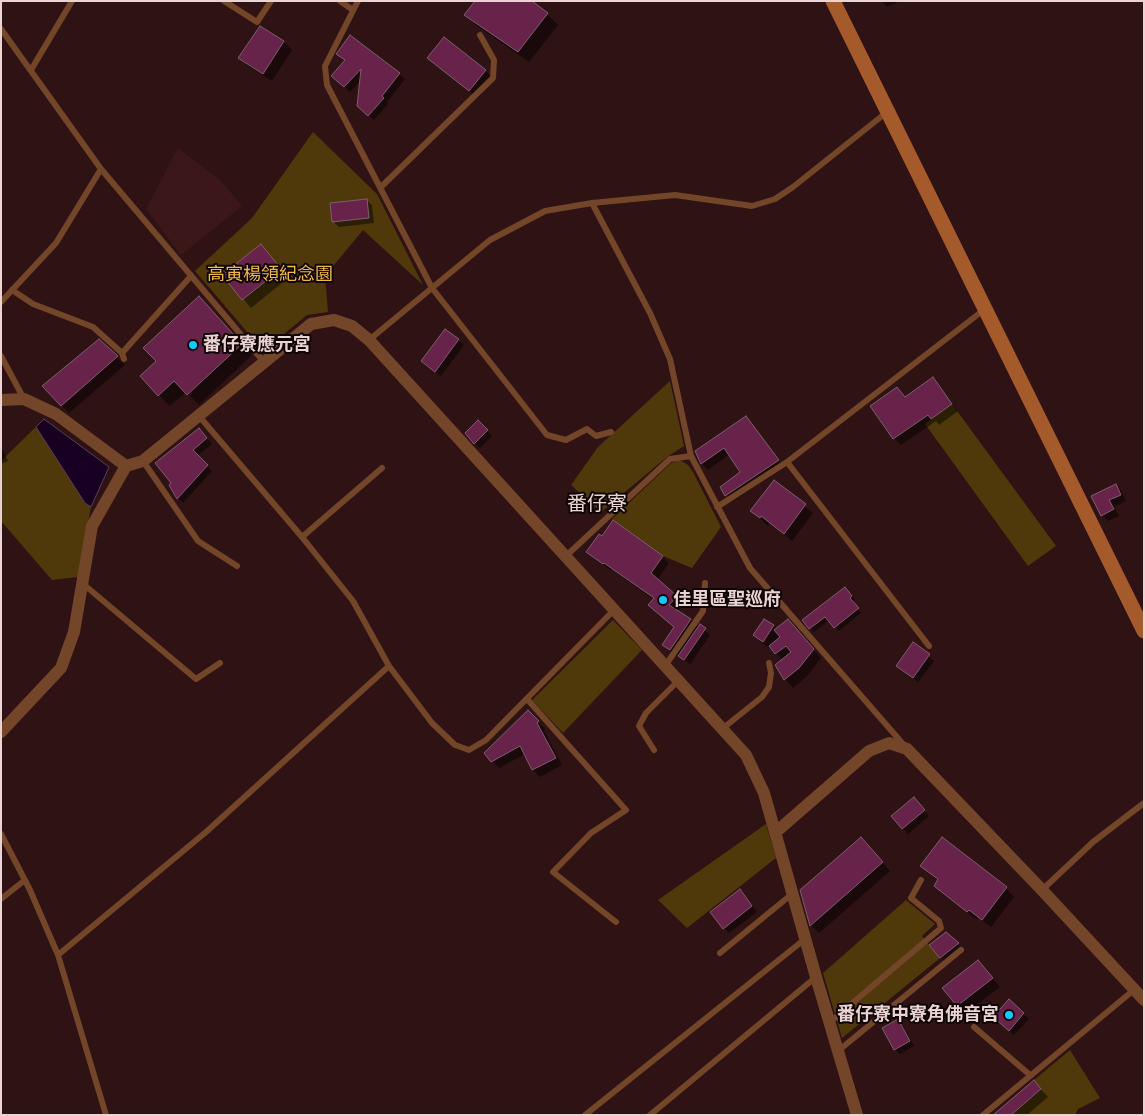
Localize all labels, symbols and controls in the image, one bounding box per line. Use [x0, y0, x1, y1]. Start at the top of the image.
park label: 高寅楊領紀念園 [207, 264, 333, 286]
place label: 番仔寮應元宮 [203, 334, 311, 356]
marker: 番仔寮應元宮 [187, 339, 199, 351]
district label: 番仔寮 [567, 492, 627, 516]
place label: 佳里區聖巡府 [673, 589, 781, 611]
marker: 佳里區聖巡府 [657, 594, 669, 606]
place label: 番仔寮中寮角佛音宮 [837, 1004, 999, 1026]
marker: 番仔寮中寮角佛音宮 [1003, 1009, 1015, 1021]

